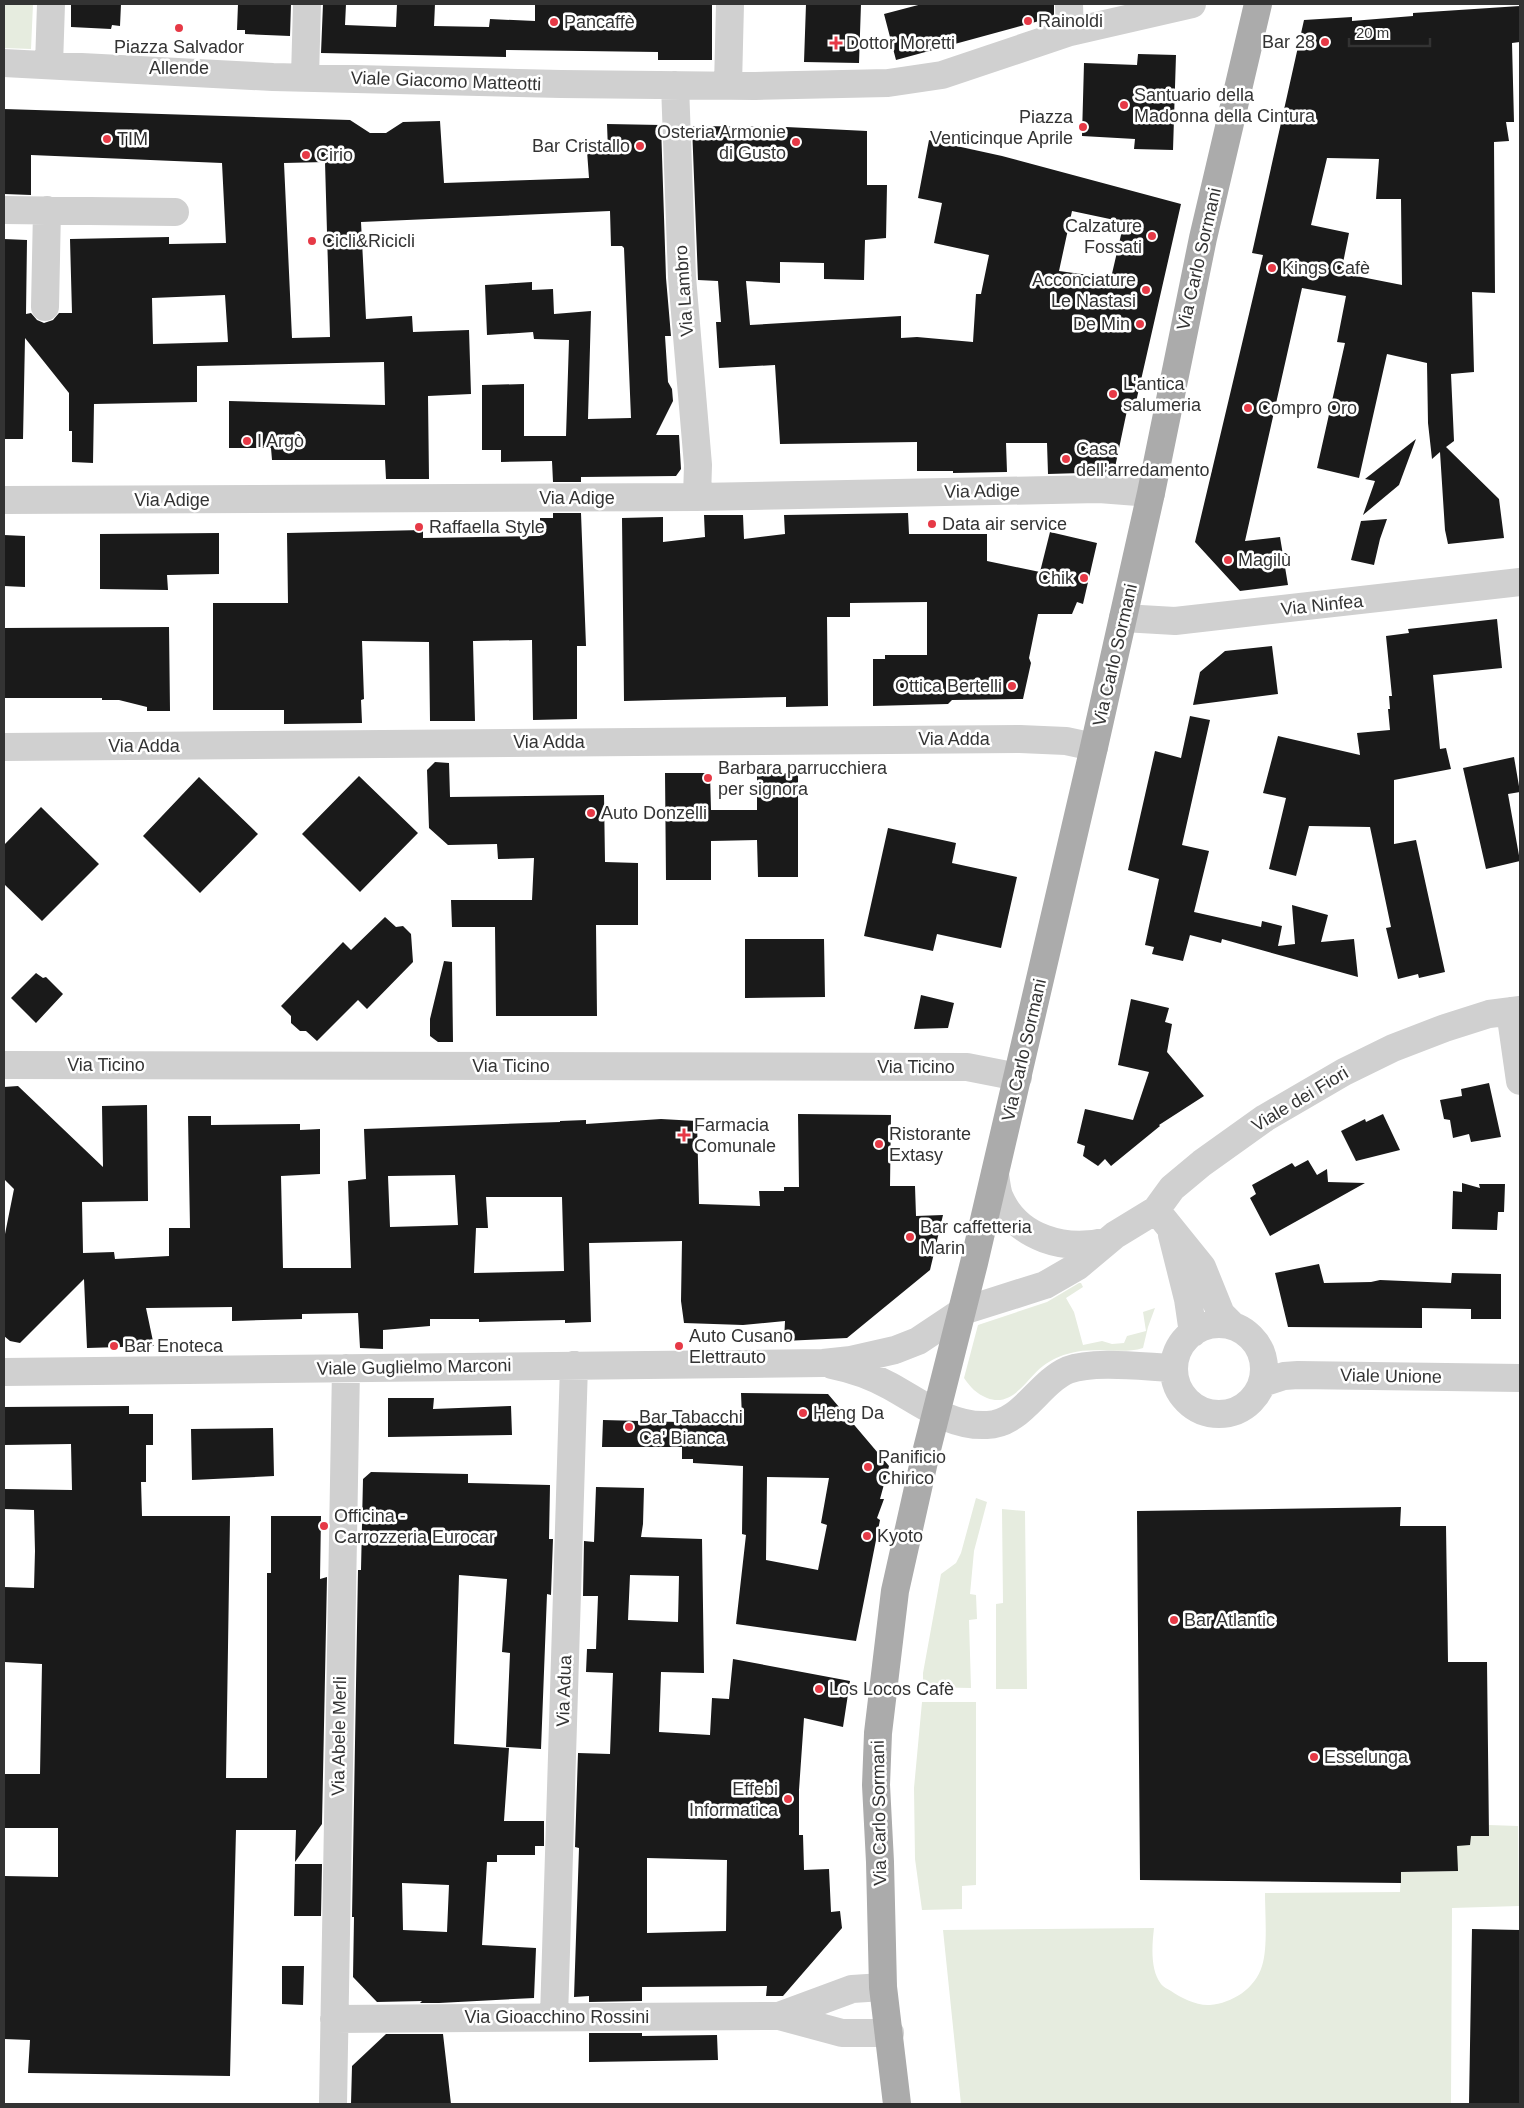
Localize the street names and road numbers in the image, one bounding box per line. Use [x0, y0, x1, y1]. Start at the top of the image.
street label: Viale Giacomo Matteotti [350, 68, 542, 94]
street label: Via Carlo Sormani [1173, 186, 1225, 332]
street label: Via Lambro [671, 245, 697, 337]
street label: Via Adige [944, 480, 1020, 502]
street label: Via Adige [539, 488, 615, 508]
street label: Via Adige [134, 490, 210, 510]
street label: Via Carlo Sormani [1089, 582, 1141, 728]
street label: Via Ninfea [1280, 591, 1365, 619]
street label: Via Adda [918, 729, 991, 749]
street label: Via Adda [513, 732, 586, 752]
street label: Via Adda [108, 736, 181, 756]
street label: Via Carlo Sormani [998, 977, 1050, 1123]
street label: Via Ticino [67, 1055, 145, 1075]
street label: Via Ticino [472, 1056, 550, 1076]
street label: Via Ticino [877, 1057, 955, 1077]
street label: Viale dei Fiori [1248, 1062, 1352, 1136]
street label: Viale Guglielmo Marconi [316, 1355, 512, 1379]
street label: Viale Unione [1340, 1365, 1442, 1387]
street label: Via Adua [553, 1654, 575, 1727]
street label: Via Abele Merli [328, 1676, 350, 1796]
street label: Via Carlo Sormani [868, 1740, 890, 1886]
street label: Via Gioacchino Rossini [465, 2007, 649, 2027]

